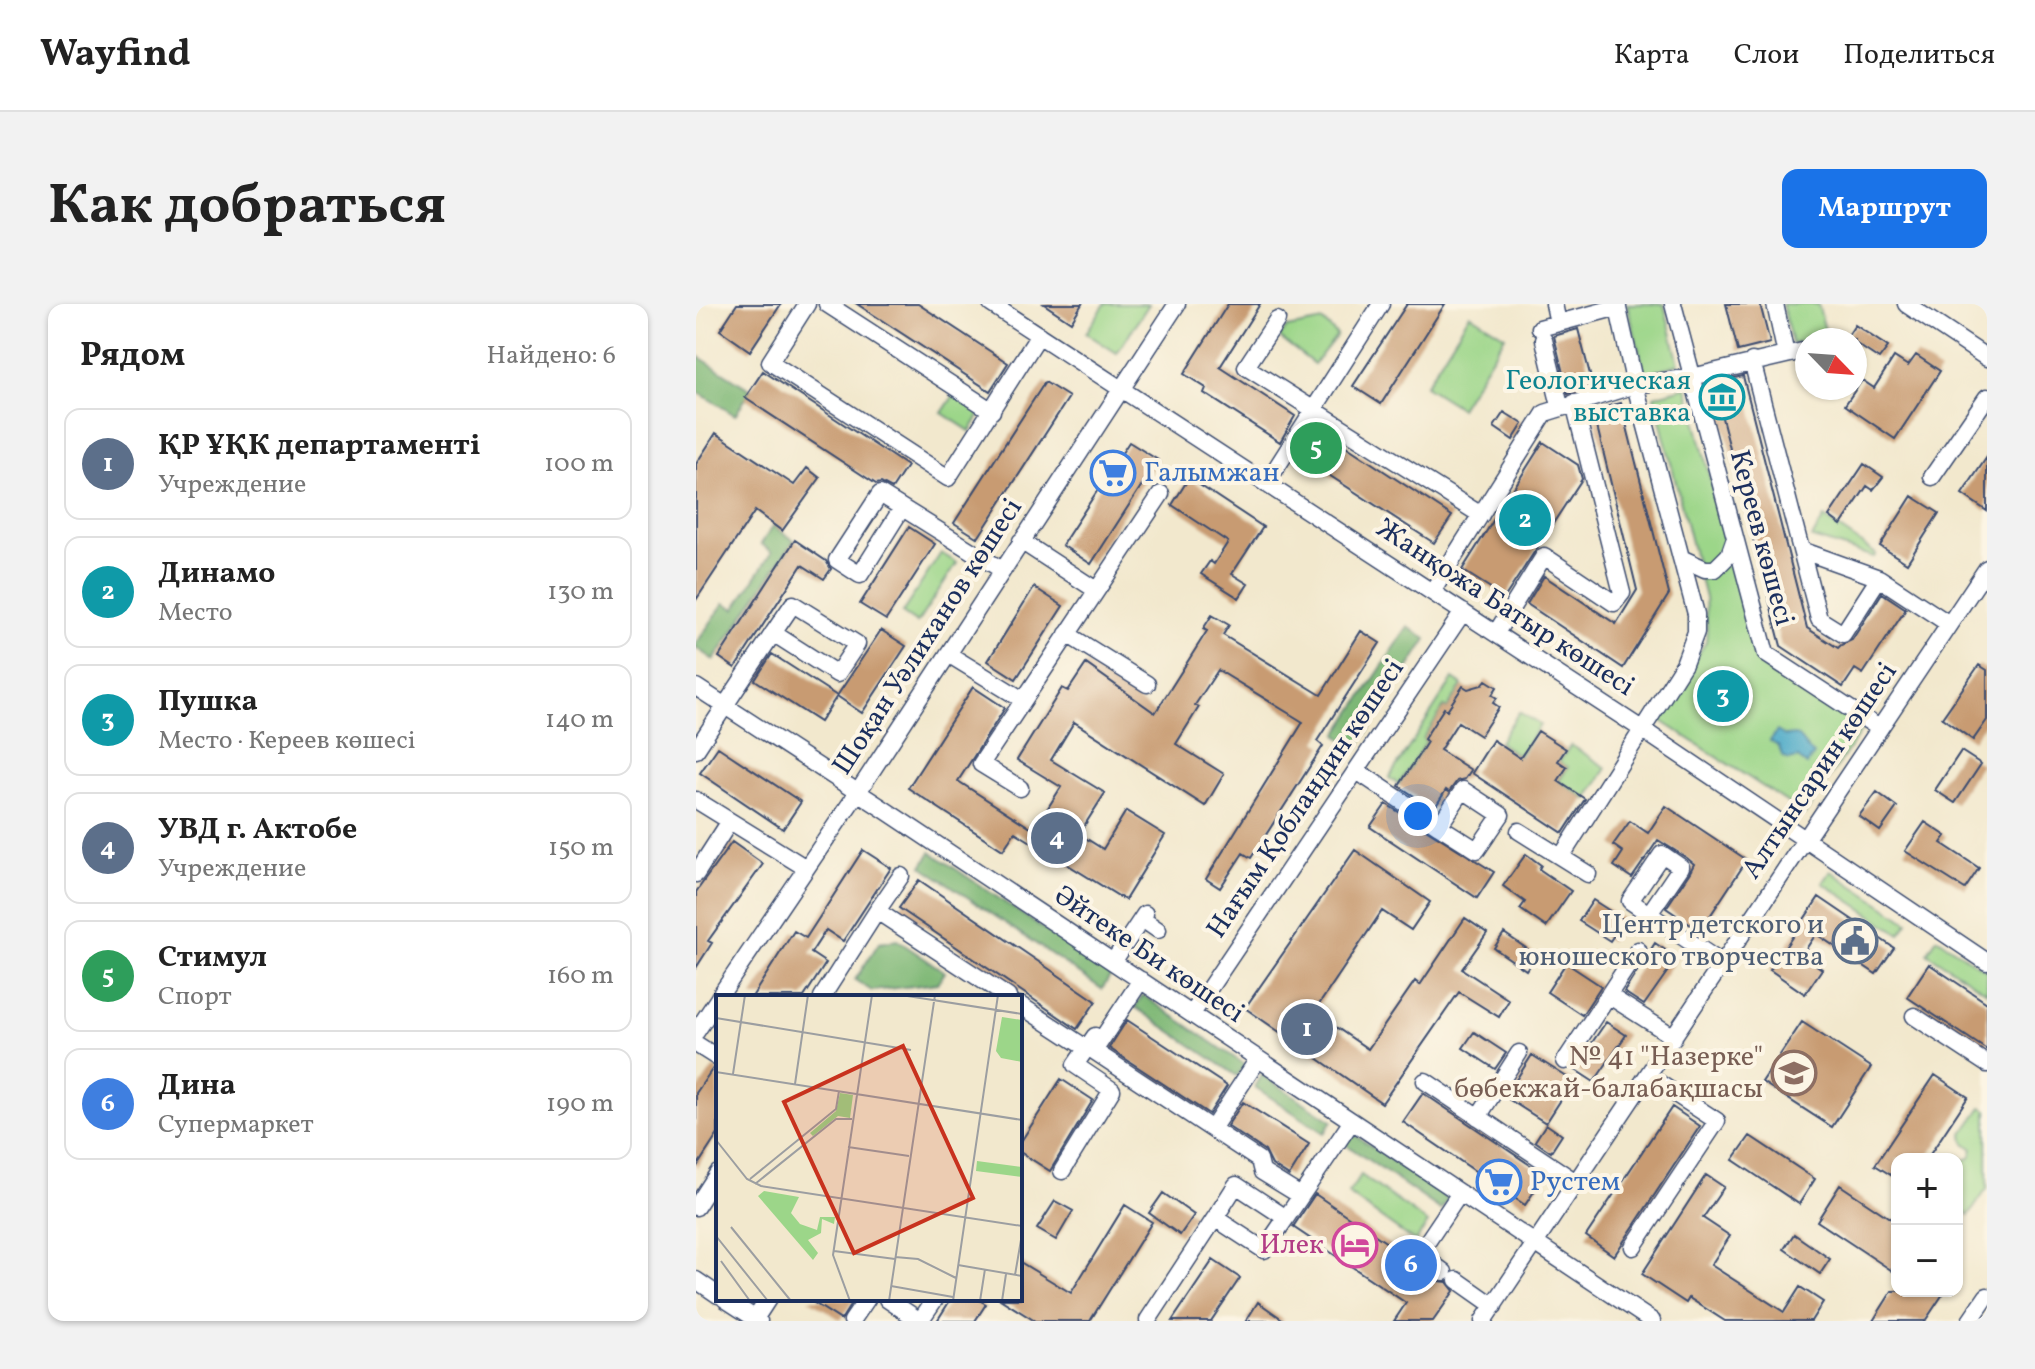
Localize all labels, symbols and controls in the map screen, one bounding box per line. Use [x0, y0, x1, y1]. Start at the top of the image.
text: Wayfind [40, 29, 191, 82]
text: Карта [1614, 36, 1690, 75]
text: Слои [1734, 36, 1799, 75]
text: Поделиться [1843, 36, 1995, 75]
text: Как добраться [48, 169, 446, 247]
button: Маршрут [1782, 169, 1987, 248]
north arrow [1795, 328, 1867, 400]
text: Рядом [80, 333, 185, 380]
text: Найдено: 6 [486, 338, 616, 374]
place label: Геологическая выставка [1505, 362, 1691, 433]
museum icon: Геологическая выставка [1698, 373, 1746, 421]
pin: 5 [1290, 418, 1342, 478]
text: ҚР ҰҚК департаменті [158, 425, 480, 467]
text: 1 [103, 446, 113, 482]
text: 100 m [544, 446, 614, 482]
street label: Кереев көшесі [1719, 446, 1803, 630]
supermarket icon: Галымжан [1089, 449, 1137, 497]
place label: Галымжан [1144, 454, 1279, 493]
text: Учреждение [158, 467, 306, 503]
pin: 2 [1499, 490, 1551, 550]
street label: Шоқан Уәлиханов көшесі [824, 491, 1032, 783]
street label: Жанқожа Батыр көшесі [1368, 510, 1642, 706]
text: Динамо [158, 553, 276, 595]
text: 2 [101, 574, 115, 610]
text: 130 m [547, 574, 614, 610]
text: Место [158, 595, 233, 631]
street label: Нағым Қобландин көшесі [1198, 652, 1414, 946]
street label: Алтынсарин көшесі [1733, 655, 1907, 887]
pin: 3 [1697, 666, 1749, 726]
text: Пушка [158, 681, 258, 723]
text: 3 [101, 702, 115, 738]
text: 140 m [545, 702, 614, 738]
text: Место · Кереев көшесі [158, 723, 416, 759]
your location [1398, 796, 1438, 836]
pin: 4 [1031, 808, 1083, 868]
text: УВД г. Актобе [158, 809, 357, 851]
text: 4 [100, 830, 116, 866]
text: 150 m [548, 830, 614, 866]
text: Учреждение [158, 851, 306, 887]
street label: Әйтеке Би көшесі [1046, 877, 1252, 1033]
place label: Центр детского и юношеского творчества [1518, 906, 1824, 977]
public building icon: Центр детского и юношеского творчества [1831, 917, 1879, 965]
text: Стимул [158, 937, 267, 979]
text: 5 [102, 958, 114, 994]
text: 160 m [547, 958, 614, 994]
text: Спорт [158, 979, 232, 1015]
inset map [716, 995, 1022, 1301]
pin: 1 [1281, 999, 1333, 1059]
place label: № 41 "Назерке" бөбекжай-балабақшасы [1454, 1038, 1763, 1109]
school or university icon: № 41 "Назерке" бөбекжай-балабақшасы [1770, 1049, 1818, 1097]
text: Дина [158, 1065, 236, 1107]
text: 6 [101, 1086, 115, 1122]
text: 190 m [546, 1086, 614, 1122]
text: Супермаркет [158, 1107, 314, 1143]
map controls [1891, 1153, 1963, 1297]
button: + [1891, 1153, 1963, 1225]
supermarket icon: Рустем [1475, 1158, 1523, 1206]
place label: Рустем [1530, 1163, 1620, 1202]
hotel icon: Илек [1331, 1221, 1379, 1269]
button: − [1891, 1225, 1963, 1297]
place label: Илек [1259, 1226, 1324, 1265]
pin: 6 [1385, 1235, 1437, 1295]

